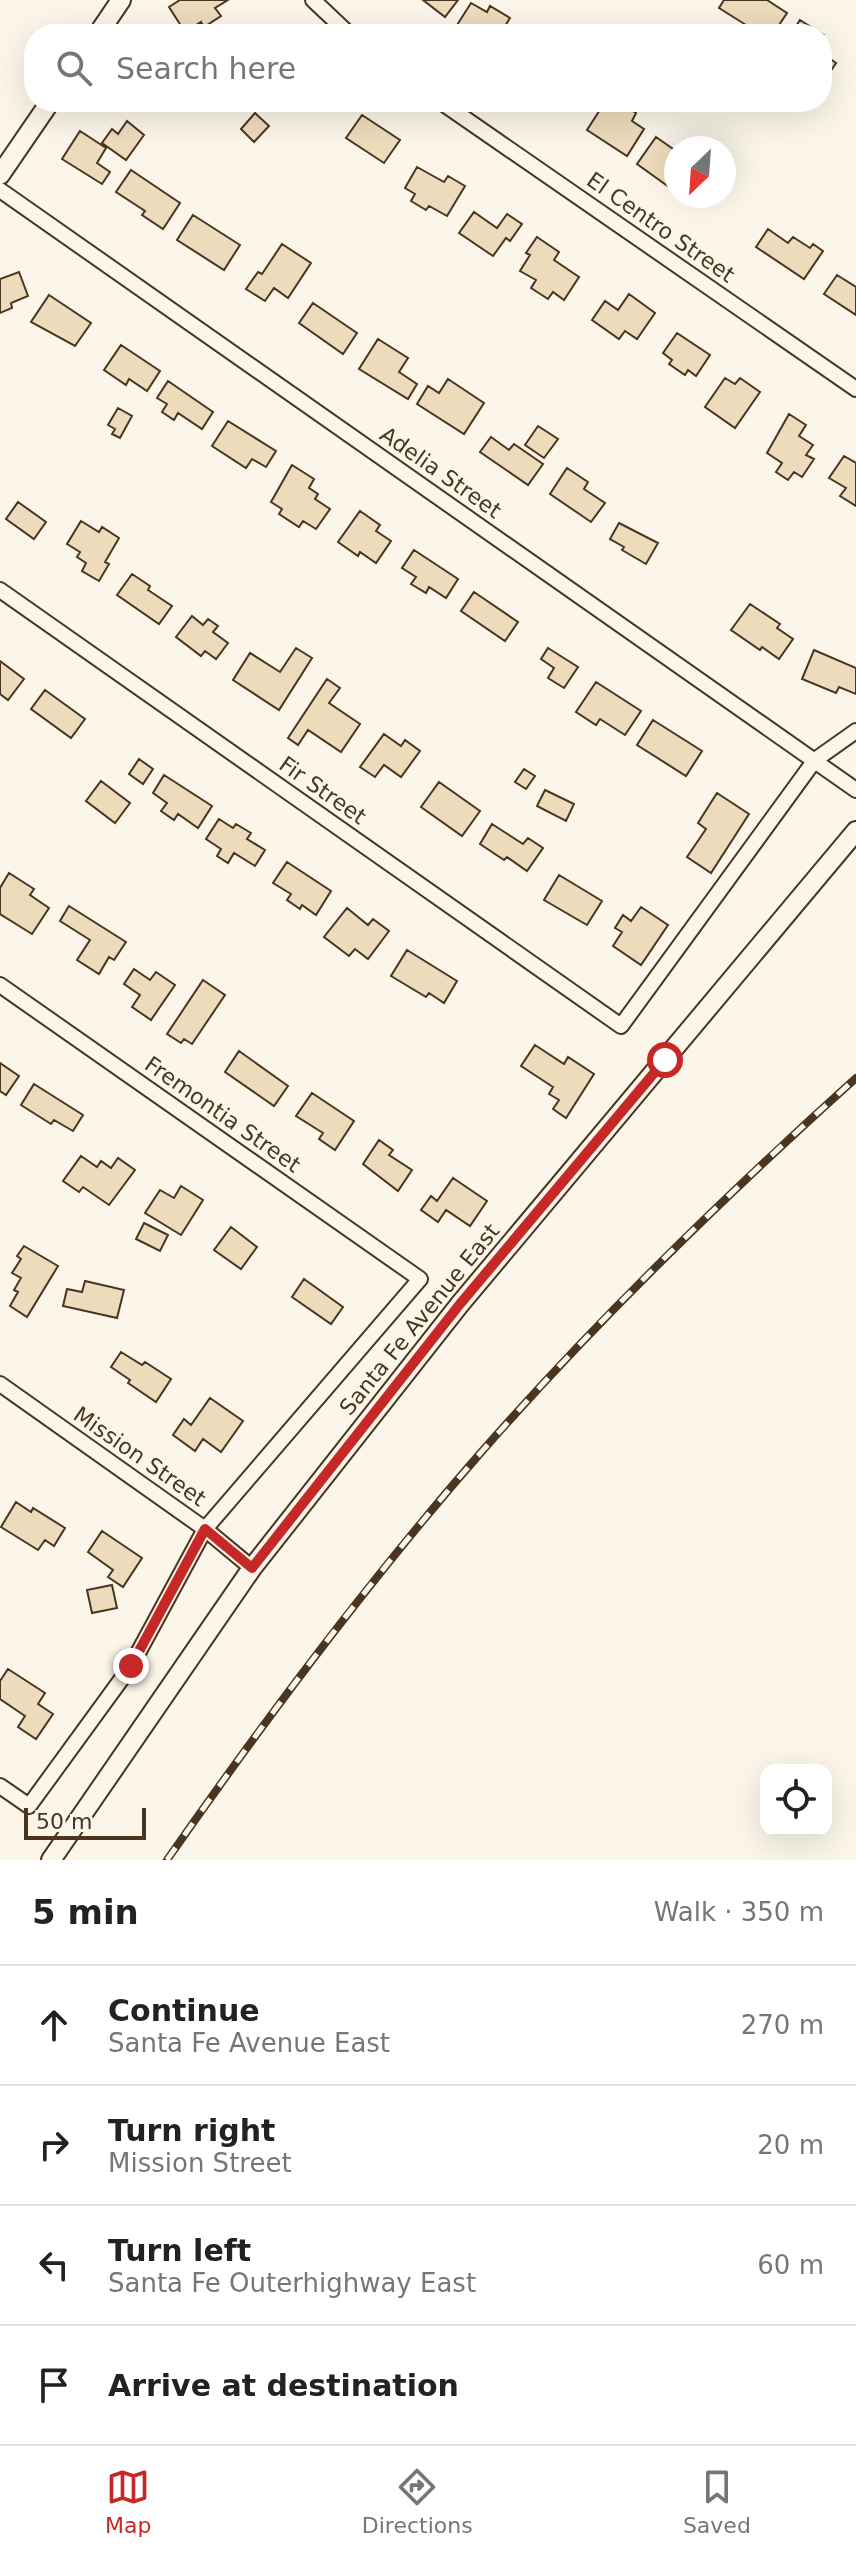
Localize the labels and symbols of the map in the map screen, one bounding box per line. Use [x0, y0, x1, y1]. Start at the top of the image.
north arrow [664, 136, 736, 208]
street label: El Centro Street [582, 167, 740, 288]
street label: Adelia Street [375, 422, 506, 524]
street label: Fir Street [275, 751, 371, 830]
route start [647, 1042, 683, 1078]
street label: Fremontia Street [140, 1051, 306, 1178]
street label: Santa Fe Avenue East [335, 1218, 504, 1420]
street label: Mission Street [69, 1402, 211, 1511]
route end [113, 1648, 149, 1684]
scale bar [24, 1804, 146, 1840]

